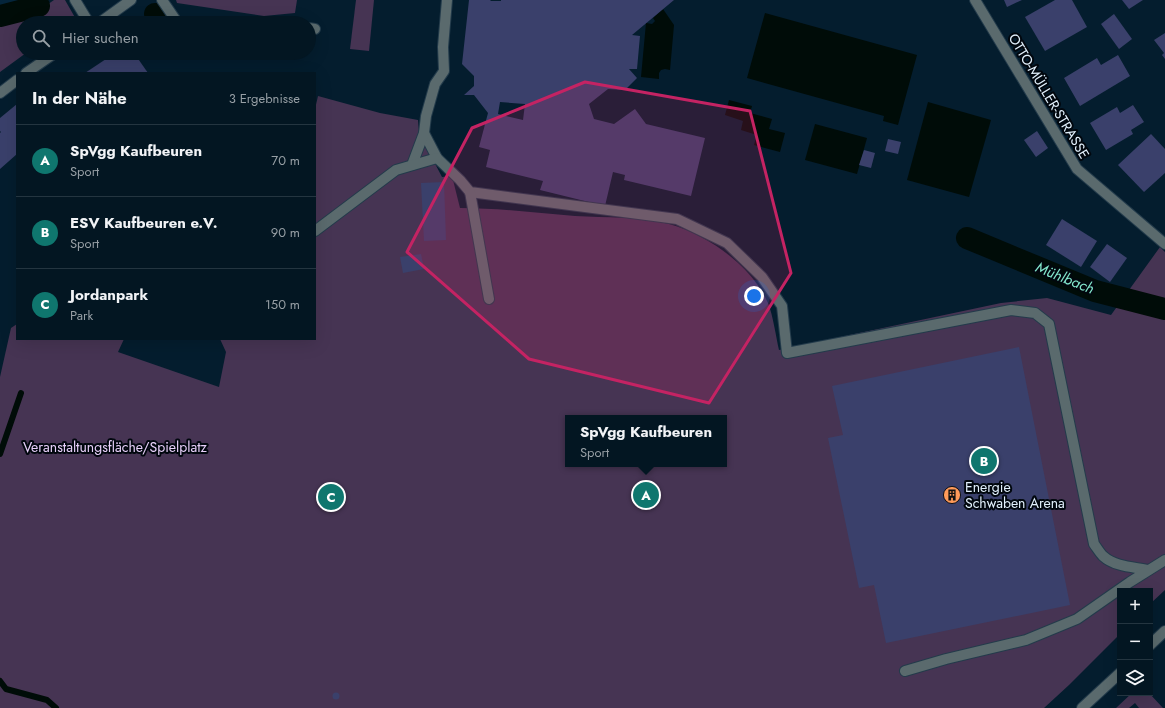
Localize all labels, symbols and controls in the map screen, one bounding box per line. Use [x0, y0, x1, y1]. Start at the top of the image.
search box [16, 16, 316, 60]
icon: search [30, 27, 52, 49]
text: Hier suchen [62, 27, 139, 49]
street label: OTTO-MÜLLER-STRASSE [1004, 30, 1094, 162]
text: In der Nähe [32, 86, 127, 110]
text: 3 Ergebnisse [229, 89, 300, 108]
text: SpVgg Kaufbeuren [70, 140, 202, 162]
text: A [40, 151, 50, 170]
text: 70 m [271, 151, 300, 170]
text: Sport [70, 162, 99, 181]
text: ESV Kaufbeuren e.V. [70, 212, 217, 234]
text: B [41, 223, 49, 242]
text: 90 m [271, 223, 300, 242]
text: Sport [70, 234, 99, 253]
water label: Mühlbach [1032, 256, 1098, 300]
text: Jordanpark [70, 284, 148, 306]
your location [744, 286, 764, 306]
text: C [40, 295, 50, 314]
text: 150 m [265, 295, 300, 314]
text: Park [70, 306, 93, 325]
popup [565, 415, 727, 467]
text: SpVgg Kaufbeuren [580, 421, 712, 443]
park label: Veranstaltungsfläche/Spielplatz [23, 437, 208, 457]
text: Sport [580, 443, 609, 462]
pin: B [971, 446, 997, 476]
place label: Energie Schwaben Arena [965, 477, 1065, 513]
pin: A [633, 480, 659, 510]
pin: C [318, 482, 344, 512]
building icon: Energie Schwaben Arena [942, 485, 962, 505]
map controls [1117, 588, 1153, 696]
button: + [1117, 588, 1153, 624]
button: − [1117, 624, 1153, 660]
button: layers [1117, 660, 1153, 696]

